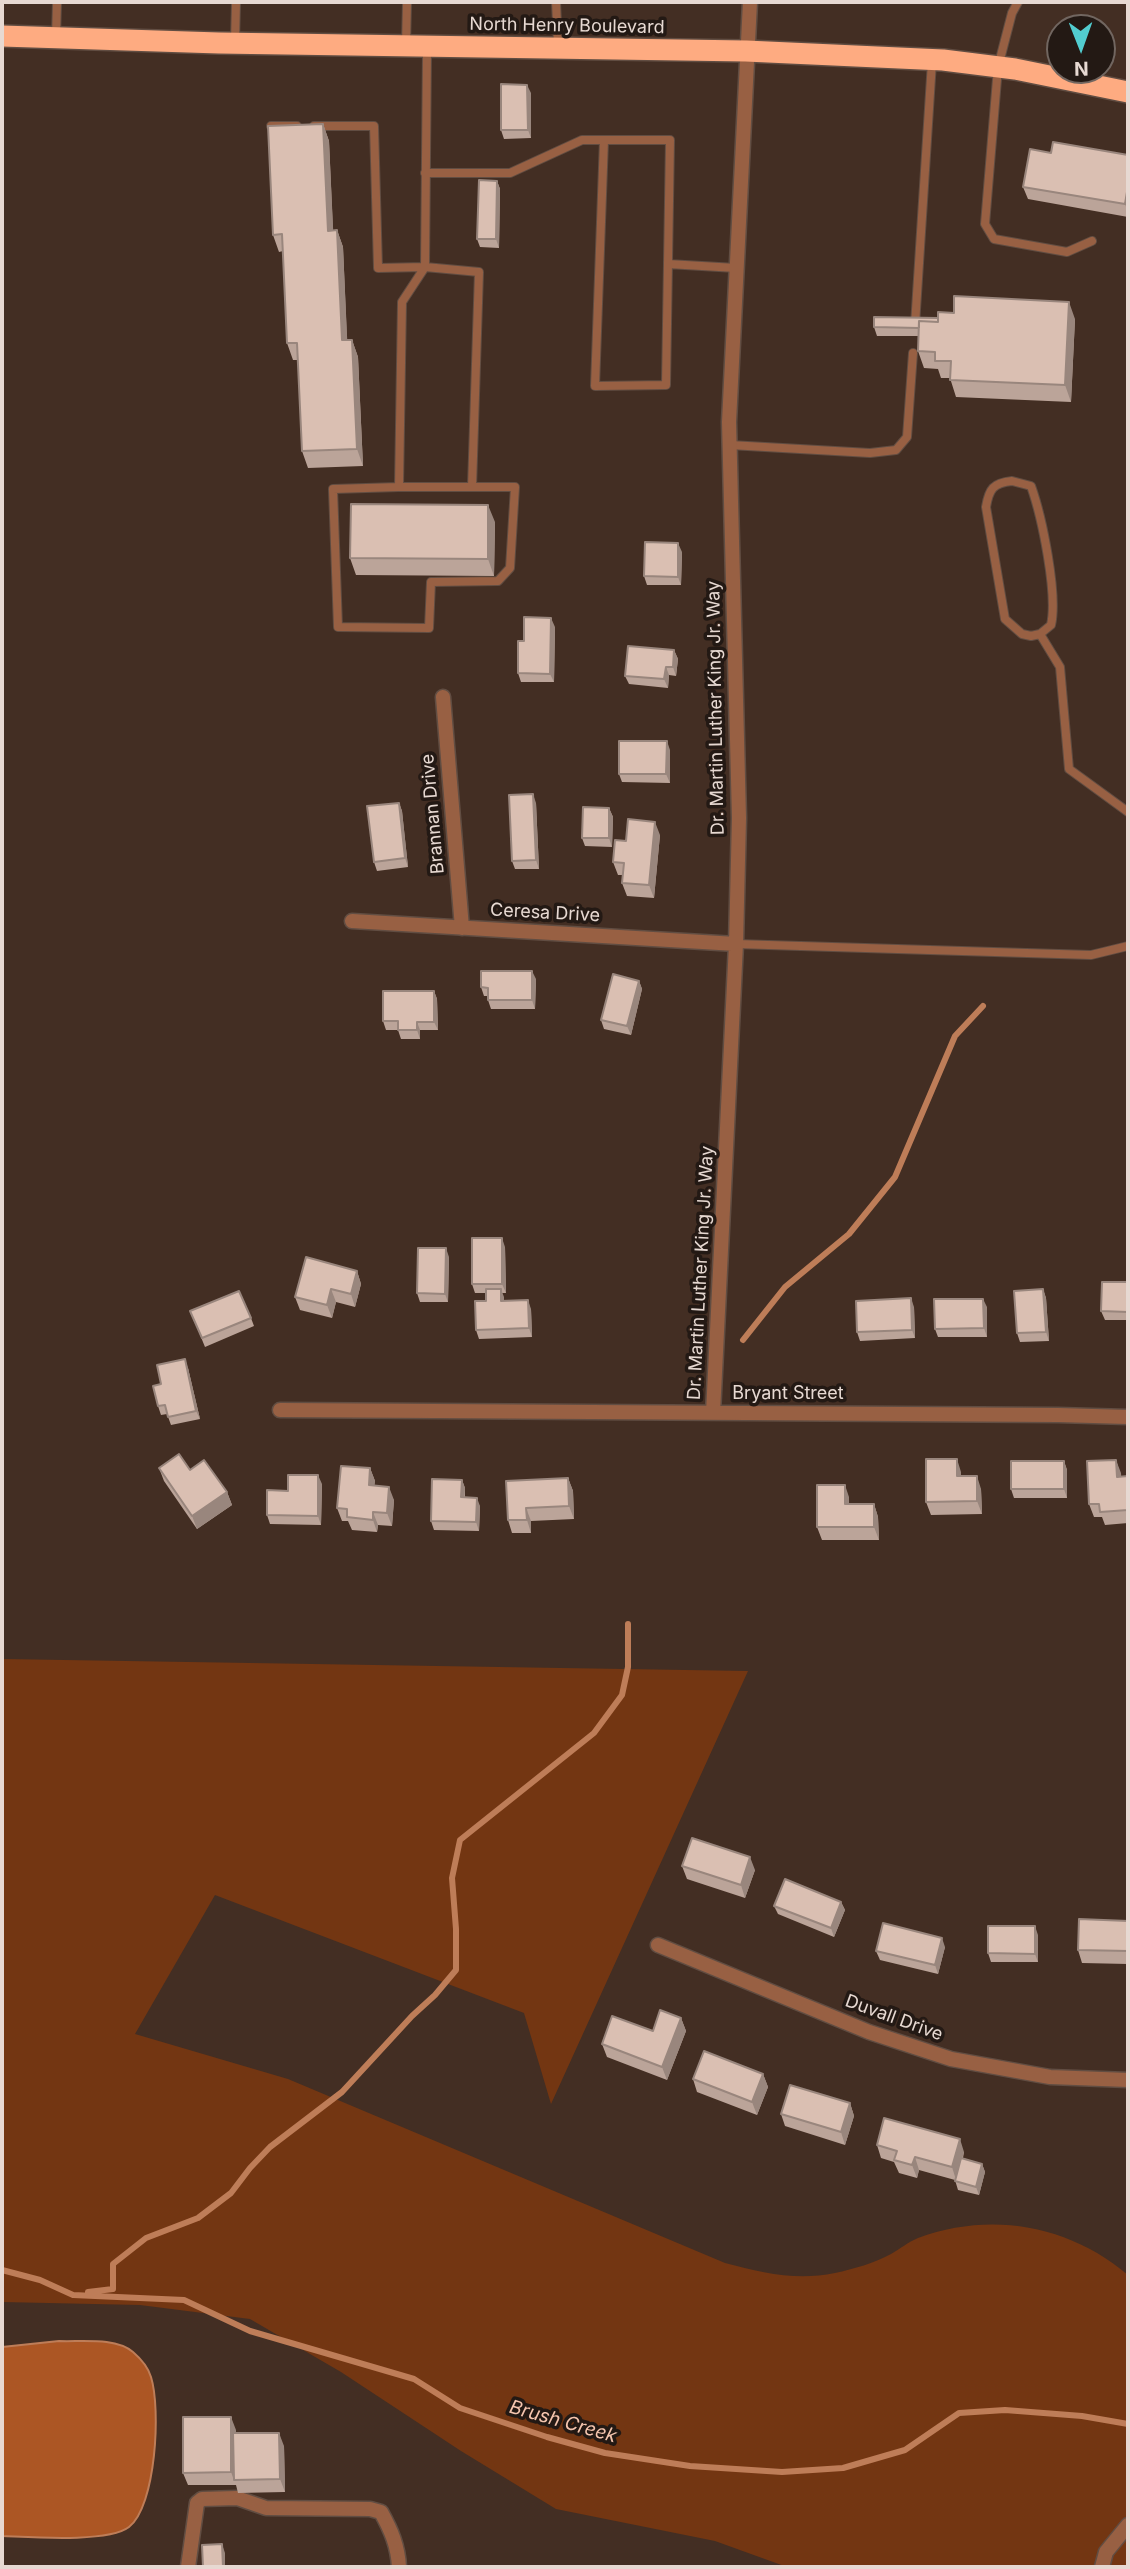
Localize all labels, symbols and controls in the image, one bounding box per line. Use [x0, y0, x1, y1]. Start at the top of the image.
street label: North Henry Boulevard [469, 13, 665, 39]
north arrow [1046, 14, 1116, 84]
text: N [1074, 57, 1089, 80]
street label: Dr. Martin Luther King Jr. Way [703, 581, 729, 835]
street label: Brannan Drive [417, 753, 449, 875]
street label: Ceresa Drive [490, 899, 600, 927]
street label: Dr. Martin Luther King Jr. Way [684, 1145, 718, 1401]
street label: Bryant Street [732, 1383, 844, 1405]
street label: Duvall Drive [842, 1990, 946, 2046]
water label: Brush Creek [507, 2396, 619, 2448]

